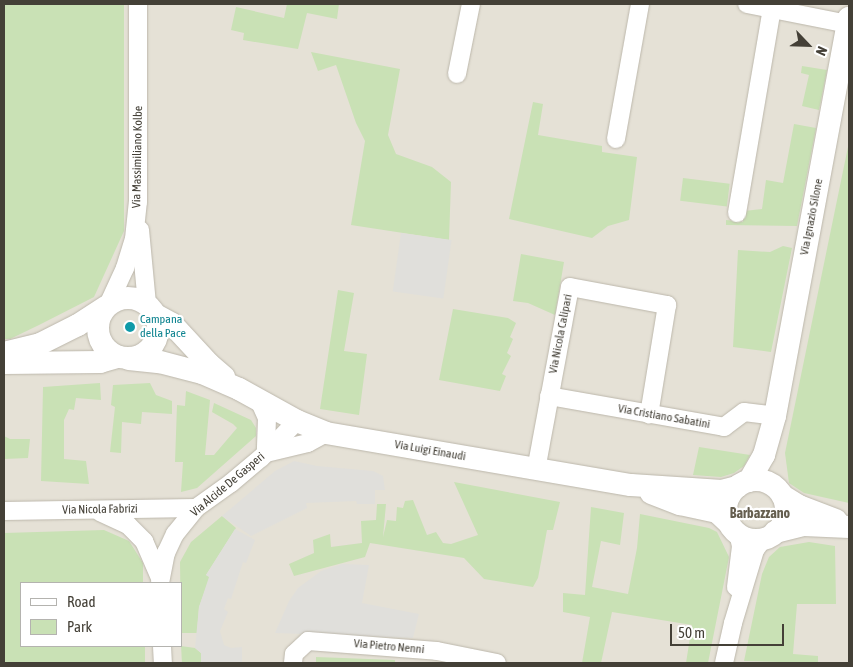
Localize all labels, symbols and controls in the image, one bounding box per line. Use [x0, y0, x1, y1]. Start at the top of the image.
north arrow [783, 20, 833, 70]
text: N [813, 44, 831, 58]
street label: Via Massimiliano Kolbe [130, 106, 146, 208]
street label: Via Ignazio Silone [798, 178, 826, 256]
street label: Via Nicola Calipari [546, 293, 576, 375]
place label: Campana della Pace [140, 313, 186, 341]
marker: Campana della Pace [124, 321, 136, 333]
street label: Via Cristiano Sabatini [617, 402, 711, 432]
street label: Via Luigi Einaudi [393, 438, 467, 464]
street label: Via Alcide De Gasperi [188, 450, 268, 520]
street label: Via Nicola Fabrizi [62, 502, 138, 518]
district label: Barbazzano [730, 505, 790, 521]
legend [20, 582, 182, 647]
text: Road [67, 593, 96, 610]
scale bar [673, 614, 787, 646]
text: Park [67, 618, 92, 635]
text: 50 m [678, 624, 705, 641]
street label: Via Pietro Nenni [353, 637, 425, 657]

